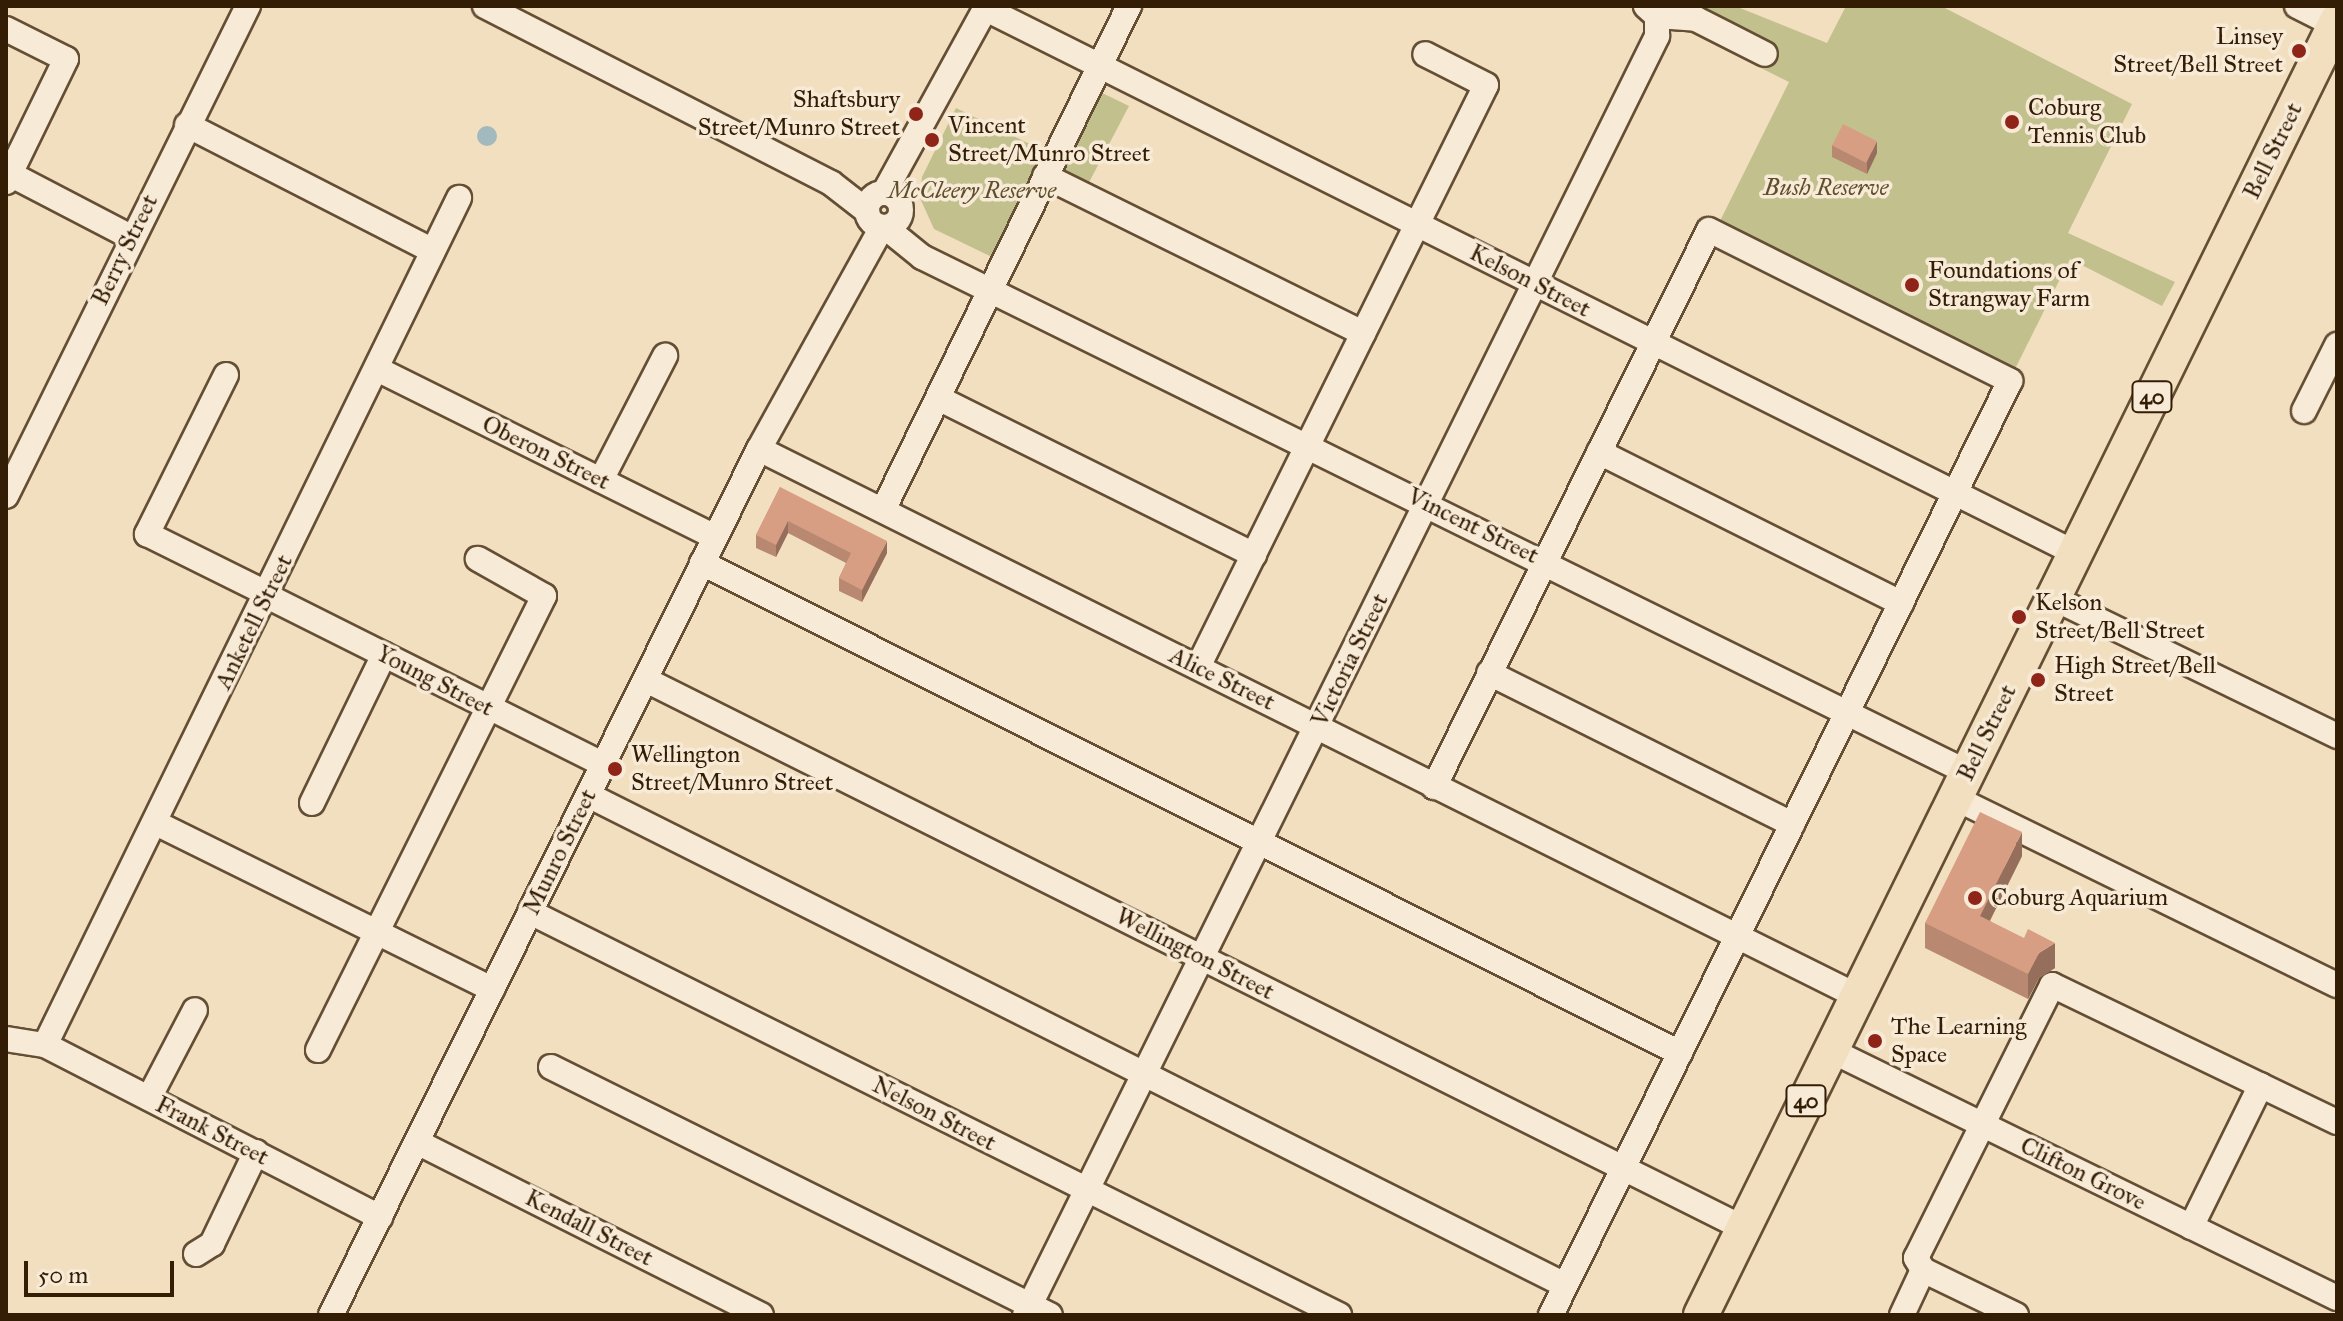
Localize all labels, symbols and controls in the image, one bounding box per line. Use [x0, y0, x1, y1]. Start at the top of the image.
place label: Linsey Street/Bell Street [2113, 23, 2283, 79]
marker: Linsey Street/Bell Street [2290, 42, 2308, 60]
place label: Shaftsbury Street/Munro Street [698, 86, 900, 142]
place label: Coburg Tennis Club [2028, 94, 2146, 150]
street label: Bell Street [2237, 98, 2309, 204]
marker: Shaftsbury Street/Munro Street [907, 105, 925, 123]
place label: Vincent Street/Munro Street [948, 112, 1150, 168]
marker: Coburg Tennis Club [2003, 113, 2021, 131]
marker: Vincent Street/Munro Street [923, 131, 941, 149]
park label: Bush Reserve [1764, 174, 1888, 202]
park label: McCleery Reserve [888, 177, 1056, 205]
street label: Berry Street [86, 190, 164, 310]
street label: Kelson Street [1465, 238, 1595, 324]
place label: Foundations of Strangway Farm [1928, 257, 2090, 313]
marker: Foundations of Strangway Farm [1903, 276, 1921, 294]
road number: 40 [2130, 379, 2174, 415]
street label: Oberon Street [477, 410, 615, 496]
street label: Vincent Street [1403, 482, 1543, 570]
street label: Anketell Street [209, 550, 299, 694]
street label: Victoria Street [1305, 589, 1395, 731]
place label: Kelson Street/Bell Street [2035, 589, 2205, 645]
marker: Kelson Street/Bell Street [2010, 608, 2028, 626]
street label: Young Street [372, 639, 498, 723]
street label: Alice Street [1164, 641, 1280, 717]
place label: High Street/Bell Street [2054, 652, 2216, 708]
marker: High Street/Bell Street [2029, 671, 2047, 689]
street label: Bell Street [1951, 680, 2023, 786]
place label: Wellington Street/Munro Street [631, 741, 833, 797]
marker: Wellington Street/Munro Street [606, 760, 624, 778]
street label: Munro Street [517, 784, 603, 920]
place label: Coburg Aquarium [1991, 884, 2168, 912]
marker: Coburg Aquarium [1966, 889, 1984, 907]
street label: Wellington Street [1111, 902, 1279, 1006]
place label: The Learning Space [1891, 1013, 2027, 1069]
marker: The Learning Space [1866, 1032, 1884, 1050]
street label: Nelson Street [867, 1070, 1001, 1158]
road number: 40 [1784, 1083, 1828, 1119]
street label: Frank Street [151, 1090, 273, 1172]
street label: Clifton Grove [2015, 1131, 2151, 1217]
street label: Kendall Street [520, 1183, 658, 1273]
scale bar [28, 1245, 178, 1295]
text: 50 m [38, 1260, 88, 1290]

